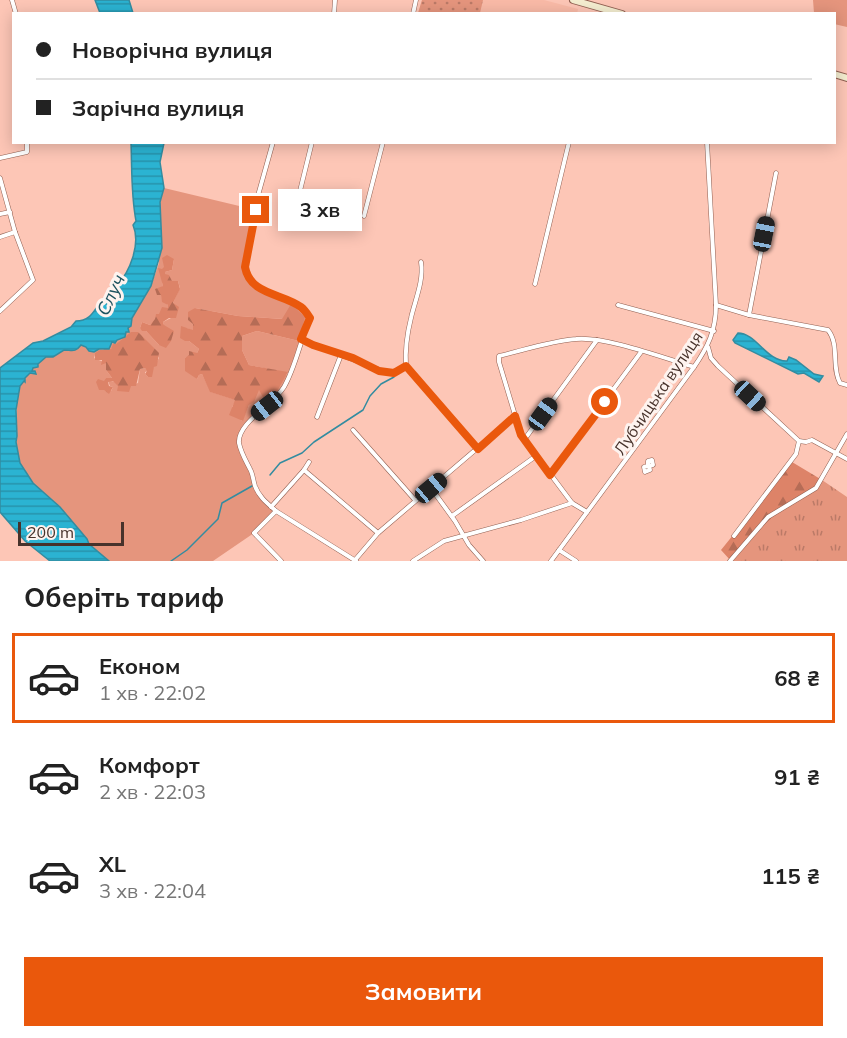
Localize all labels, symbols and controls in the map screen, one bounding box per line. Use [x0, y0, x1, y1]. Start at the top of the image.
text: Новорічна вулиця [72, 36, 273, 64]
text: Зарічна вулиця [72, 94, 244, 122]
callout: 3 хв [277, 189, 361, 231]
route end [242, 196, 269, 223]
text: 3 хв [300, 197, 340, 222]
car [752, 215, 776, 253]
water label: Случ [91, 271, 130, 319]
street label: Лубчицька вулиця [609, 328, 707, 458]
car [731, 377, 769, 415]
car [247, 388, 287, 424]
route start [591, 388, 618, 415]
car [525, 394, 561, 434]
car [411, 470, 451, 506]
scale bar [18, 519, 124, 546]
text: 200 m [27, 522, 74, 542]
text: Оберіть тариф [24, 580, 224, 614]
icon: car [27, 651, 81, 705]
text: Економ [99, 652, 180, 680]
text: 68 ₴ [774, 664, 820, 692]
text: 1 хв · 22:02 [99, 680, 206, 705]
icon: car [27, 750, 81, 804]
text: Комфорт [99, 751, 200, 779]
text: 91 ₴ [774, 763, 820, 791]
text: 2 хв · 22:03 [99, 779, 206, 804]
icon: car [27, 849, 81, 903]
text: XL [99, 850, 126, 878]
text: 115 ₴ [761, 862, 820, 890]
text: 3 хв · 22:04 [99, 878, 206, 903]
button: Замовити [24, 957, 823, 1026]

